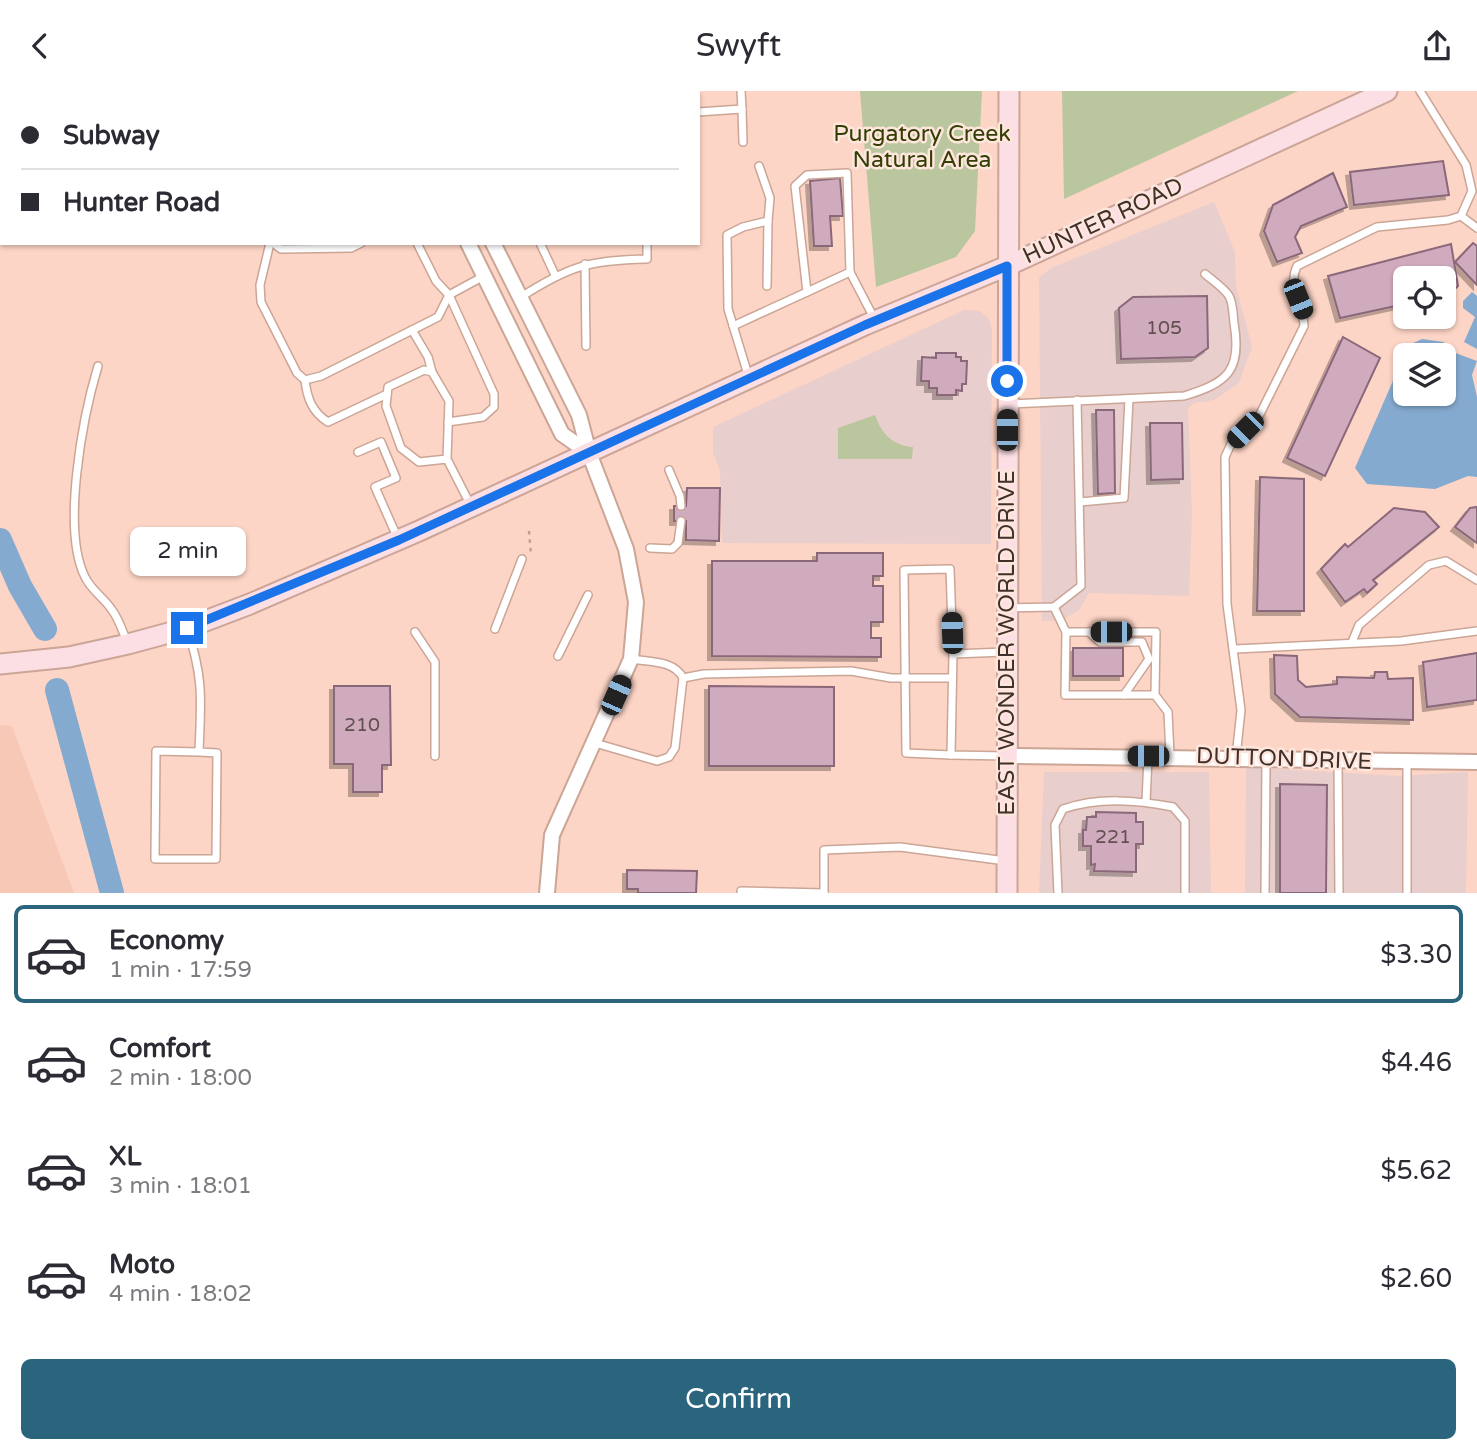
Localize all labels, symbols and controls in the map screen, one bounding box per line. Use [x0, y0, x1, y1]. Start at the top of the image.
icon: back [21, 27, 59, 65]
text: Swyft [696, 27, 781, 65]
icon: share [1418, 27, 1456, 65]
text: Subway [63, 120, 160, 151]
park label: Purgatory Creek Natural Area [833, 120, 1011, 174]
street label: HUNTER ROAD [1018, 172, 1188, 270]
text: Hunter Road [63, 187, 220, 218]
map controls [1393, 266, 1456, 406]
button: locate [1393, 266, 1456, 329]
car [1281, 276, 1316, 322]
house number: 105 [1146, 317, 1182, 339]
button: layers [1393, 343, 1456, 406]
route start [991, 365, 1023, 397]
car [1223, 408, 1268, 452]
car [997, 409, 1018, 451]
street label: EAST WONDER WORLD DRIVE [993, 470, 1021, 816]
callout: 2 min [129, 526, 245, 575]
text: 2 min [157, 537, 219, 565]
route end [171, 612, 203, 644]
car [941, 612, 964, 654]
car [1091, 622, 1133, 643]
car [598, 672, 635, 718]
house number: 210 [344, 714, 380, 736]
street label: DUTTON DRIVE [1195, 742, 1373, 776]
car [1128, 746, 1170, 767]
house number: 221 [1095, 826, 1131, 848]
icon: car [25, 923, 88, 986]
text: Economy [109, 925, 224, 956]
text: $3.30 [1380, 939, 1452, 970]
text: 1 min · 17:59 [109, 956, 252, 984]
icon: car [25, 1031, 88, 1094]
text: Comfort [109, 1033, 211, 1064]
text: $4.46 [1381, 1047, 1452, 1078]
text: 2 min · 18:00 [109, 1064, 252, 1092]
icon: car [25, 1139, 88, 1202]
text: XL [109, 1141, 141, 1172]
text: $5.62 [1380, 1155, 1452, 1186]
text: 3 min · 18:01 [109, 1172, 252, 1200]
icon: car [25, 1247, 88, 1310]
text: Moto [109, 1249, 175, 1280]
text: $2.60 [1380, 1263, 1452, 1294]
text: 4 min · 18:02 [109, 1280, 252, 1308]
button: Confirm [21, 1359, 1456, 1439]

